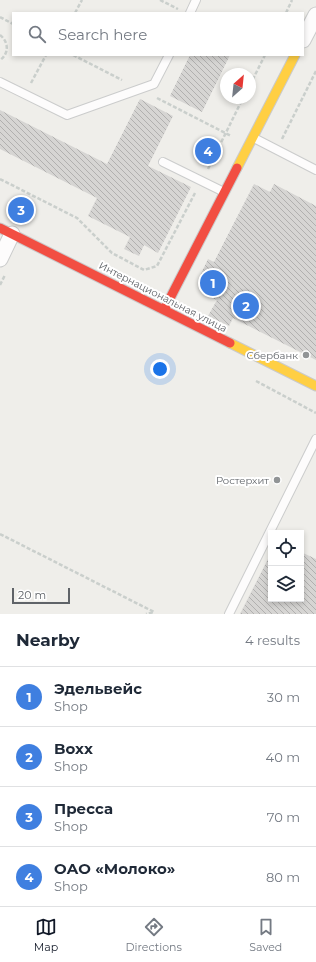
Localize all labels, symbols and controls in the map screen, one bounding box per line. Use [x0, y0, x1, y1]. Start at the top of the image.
search box [12, 12, 304, 56]
icon: search [26, 23, 48, 45]
text: Search here [58, 25, 147, 44]
north arrow [220, 68, 256, 104]
pin: 4 [195, 136, 221, 166]
pin: 3 [8, 195, 34, 225]
street label: Интернациональная улица [97, 259, 229, 335]
pin: 1 [200, 268, 226, 298]
pin: 2 [233, 291, 259, 321]
place label: Сбербанк [247, 349, 298, 362]
marker: Сбербанк [301, 350, 311, 360]
your location [150, 359, 170, 379]
place label: Ростерхит [216, 474, 269, 487]
marker: Ростерхит [272, 475, 282, 485]
map controls [268, 530, 304, 602]
button: locate [268, 530, 304, 566]
button: layers [268, 566, 304, 602]
scale bar [12, 586, 70, 605]
text: 20 m [18, 588, 46, 602]
text: Nearby [16, 630, 80, 650]
text: 4 results [245, 632, 300, 648]
text: Эдельвейс [54, 679, 142, 698]
text: 1 [26, 689, 32, 705]
text: 30 m [267, 689, 300, 705]
text: Shop [54, 698, 88, 714]
text: Boxx [54, 739, 93, 758]
text: 2 [25, 749, 33, 765]
text: 40 m [266, 749, 300, 765]
text: Shop [54, 758, 88, 774]
text: Пресса [54, 799, 113, 818]
text: 3 [25, 809, 33, 825]
text: 70 m [267, 809, 300, 825]
text: Shop [54, 818, 88, 834]
text: ОАО «Молоко» [54, 859, 175, 878]
text: 4 [25, 869, 33, 885]
text: 80 m [266, 869, 300, 885]
text: Shop [54, 878, 88, 894]
tab: Map [34, 916, 58, 954]
tab: Directions [126, 916, 182, 954]
tab: Saved [249, 916, 282, 954]

